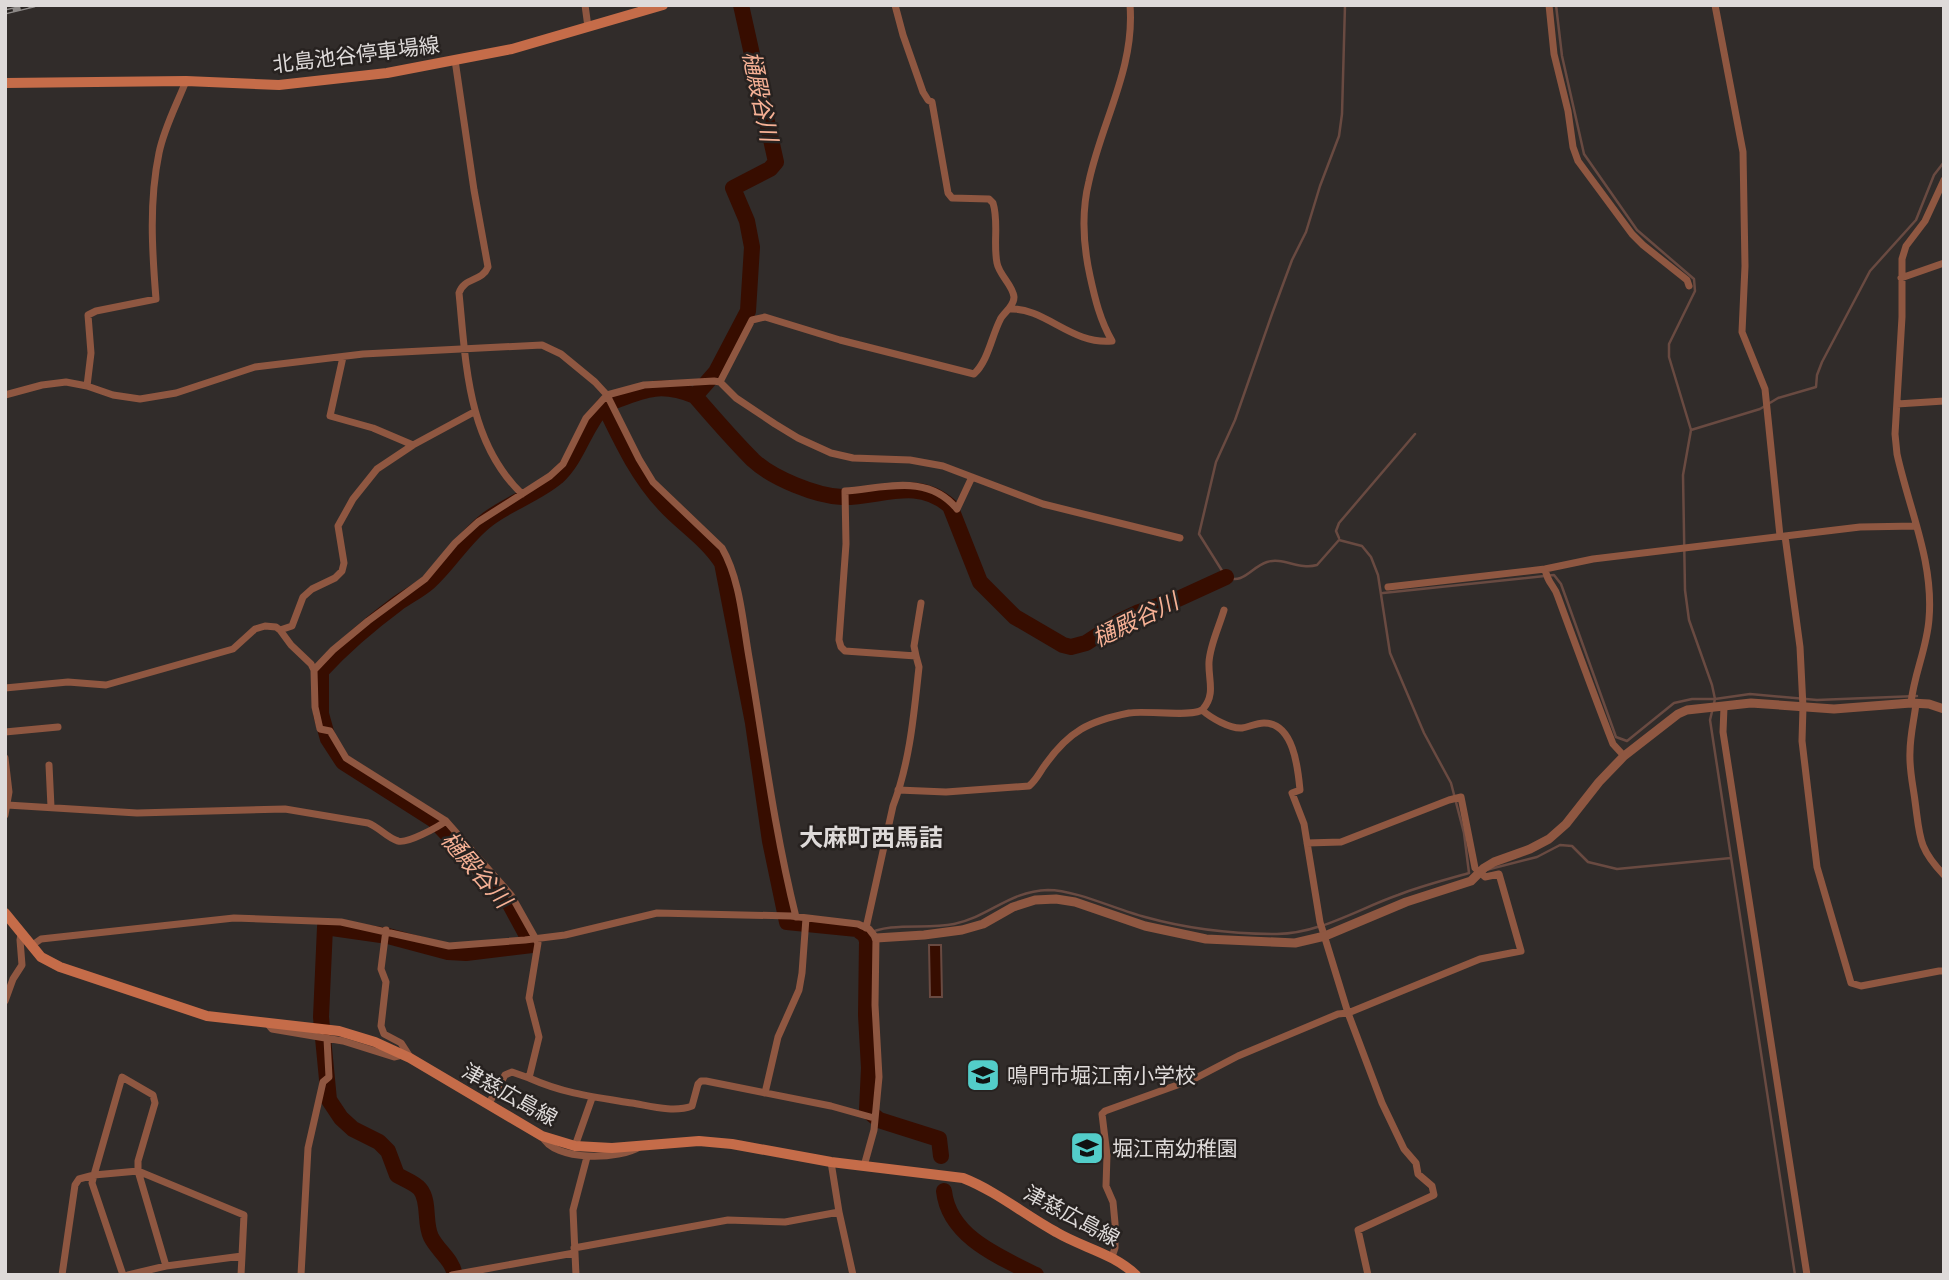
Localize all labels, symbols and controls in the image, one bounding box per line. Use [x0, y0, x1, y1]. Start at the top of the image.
street label: 北島池谷停車場線 [271, 30, 441, 78]
water label: 樋殿谷川 [737, 48, 786, 147]
water label: 樋殿谷川 [1087, 584, 1186, 653]
district label: 大麻町西馬詰 [799, 821, 943, 853]
water label: 樋殿谷川 [436, 824, 520, 916]
street label: 津慈広島線 [457, 1056, 563, 1132]
school or university icon: 鳴門市堀江南小学校 [964, 1056, 1002, 1094]
place label: 鳴門市堀江南小学校 [1007, 1061, 1196, 1089]
school or university icon: 堀江南幼稚園 [1068, 1129, 1106, 1167]
place label: 堀江南幼稚園 [1112, 1134, 1238, 1162]
street label: 津慈広島線 [1019, 1178, 1125, 1252]

